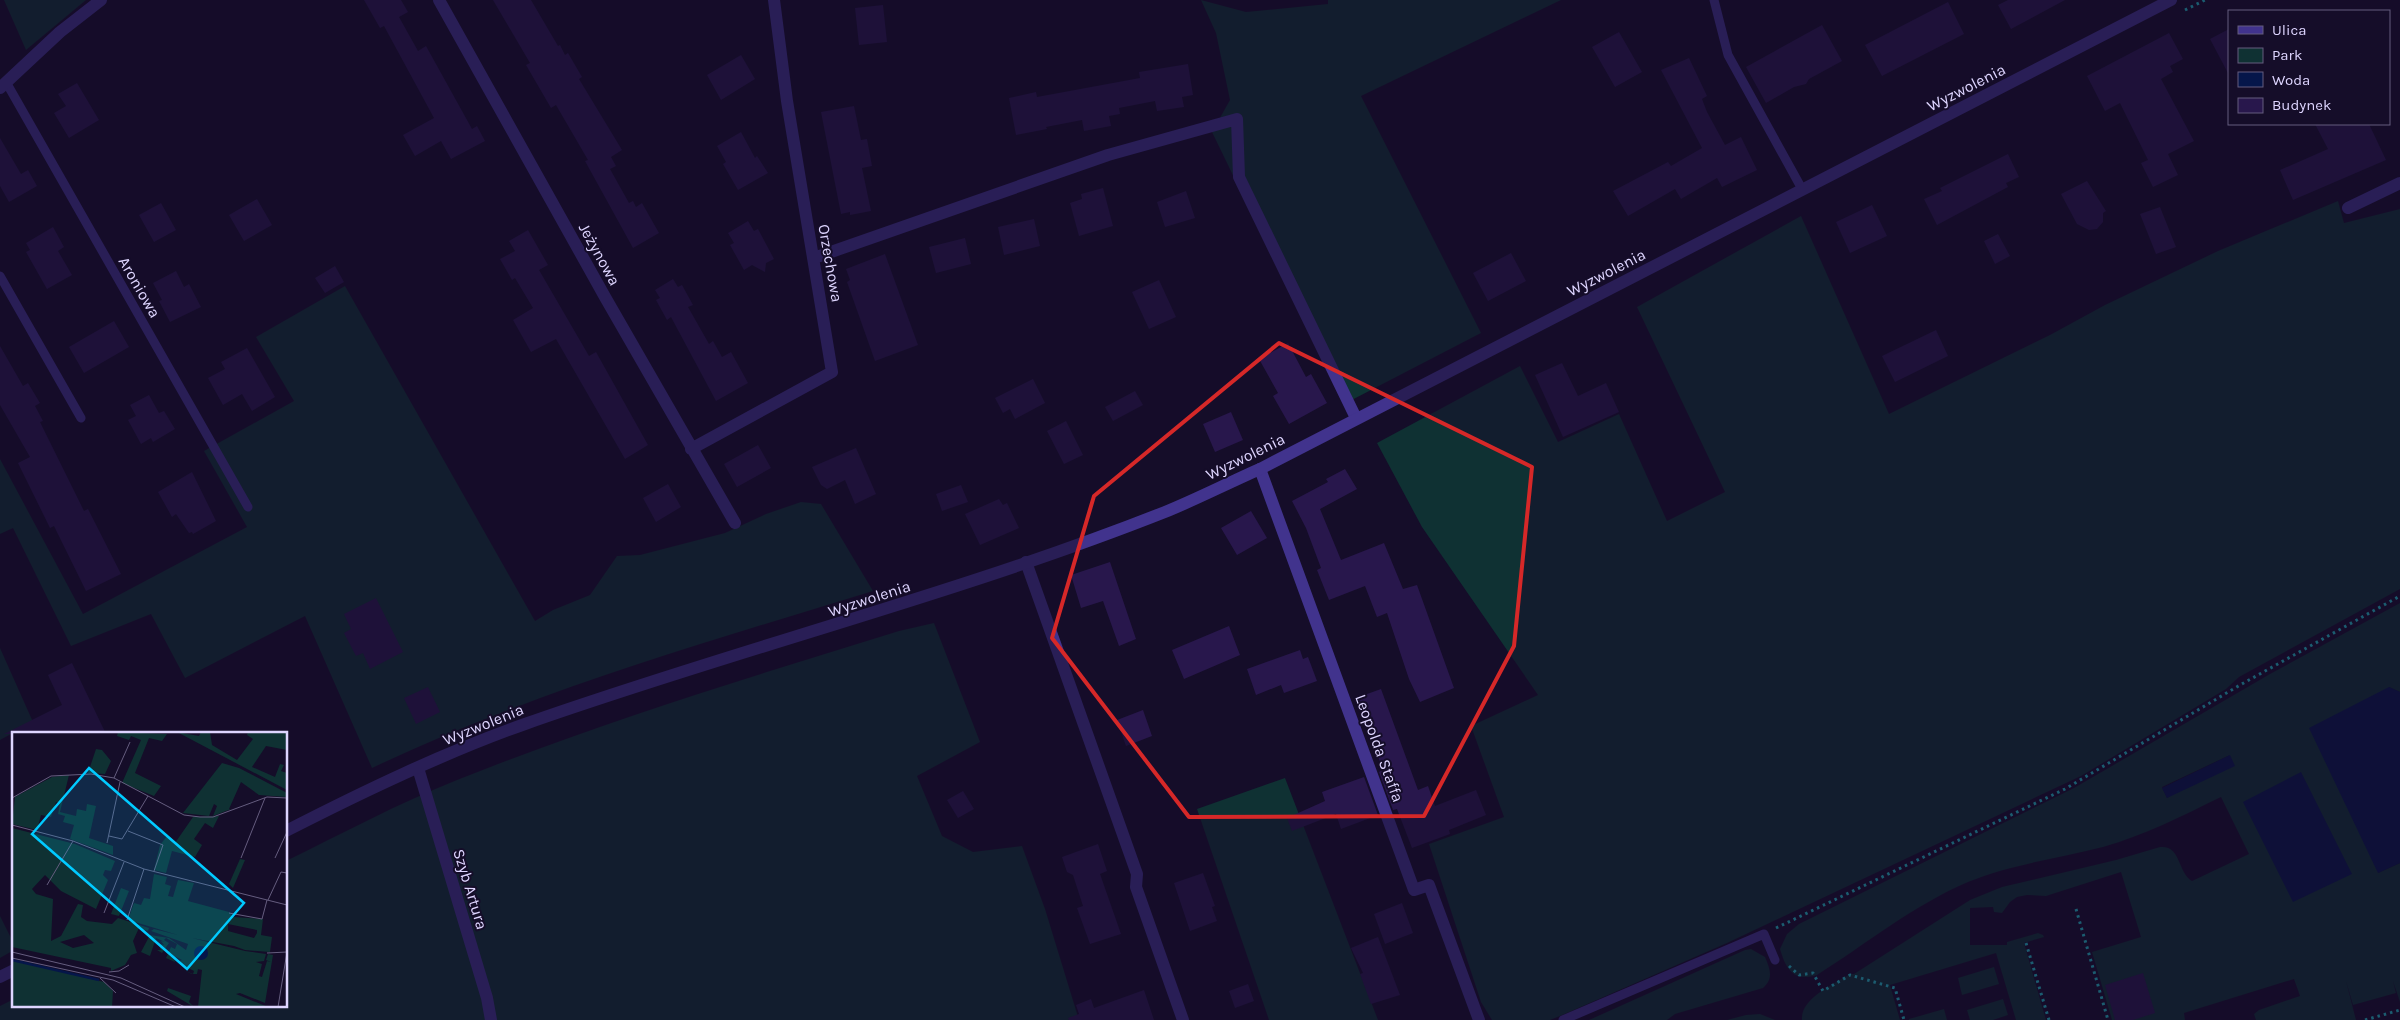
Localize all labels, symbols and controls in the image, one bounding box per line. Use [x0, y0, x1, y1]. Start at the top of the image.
legend [2228, 10, 2390, 125]
text: Ulica [2272, 21, 2306, 39]
text: Park [2272, 46, 2302, 64]
street label: Wyzwolenia [1924, 60, 2009, 115]
text: Woda [2272, 71, 2310, 89]
text: Budynek [2272, 96, 2331, 114]
street label: Jeżynowa [575, 220, 624, 289]
street label: Orzechowa [814, 223, 847, 304]
street label: Wyzwolenia [1564, 245, 1649, 300]
street label: Aroniowa [115, 253, 165, 321]
street label: Wyzwolenia [1203, 429, 1288, 484]
street label: Wyzwolenia [826, 576, 913, 621]
street label: Leopolda Staffa [1351, 692, 1408, 805]
street label: Wyzwolenia [440, 700, 526, 749]
inset map [12, 732, 288, 1008]
street label: Szyb Artura [449, 847, 492, 932]

